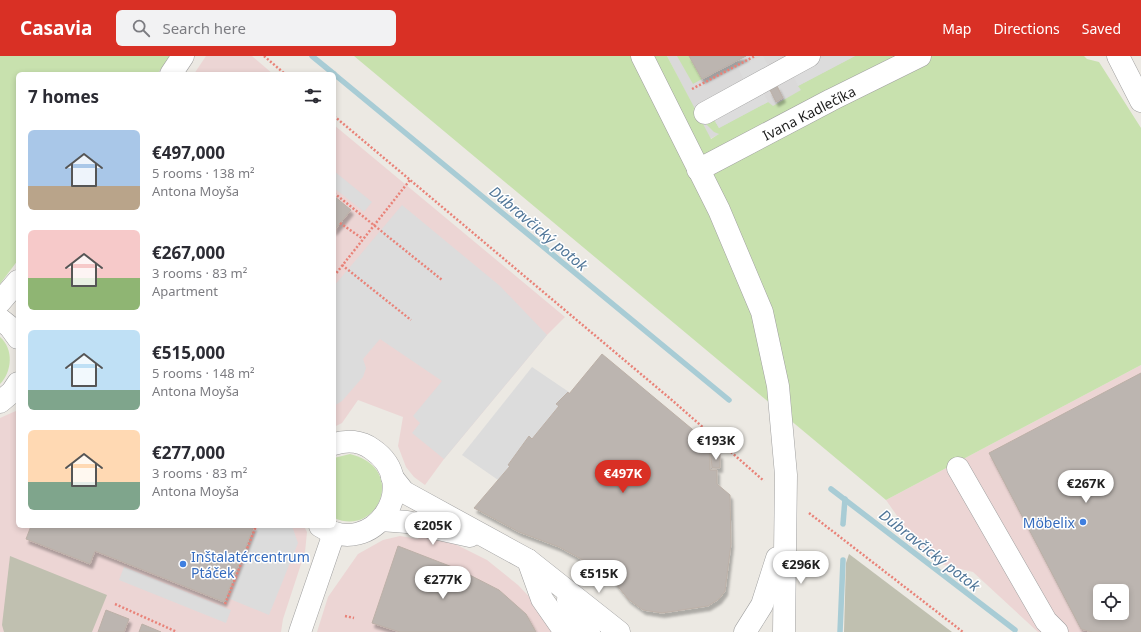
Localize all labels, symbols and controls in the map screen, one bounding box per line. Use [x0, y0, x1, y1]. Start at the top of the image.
search box [116, 10, 396, 46]
text: Casavia [20, 15, 92, 41]
icon: search [130, 17, 152, 39]
text: Search here [162, 18, 246, 38]
text: Map [942, 19, 971, 38]
text: Directions [993, 19, 1060, 38]
text: Saved [1082, 19, 1121, 38]
street label: Ivana Kadlečíka [759, 81, 859, 145]
text: 7 homes [28, 85, 99, 108]
icon: filters [302, 85, 324, 107]
text: €497,000 [152, 141, 225, 164]
icon: home [60, 146, 108, 194]
text: 5 rooms · 138 m² [152, 164, 255, 182]
water label: Dúbravčický potok [486, 181, 593, 275]
text: Antona Moyša [152, 182, 239, 200]
text: €267,000 [152, 241, 225, 264]
icon: home [60, 246, 108, 294]
text: 3 rooms · 83 m² [152, 264, 247, 282]
text: Apartment [152, 282, 218, 300]
text: €515,000 [152, 341, 225, 364]
icon: home [60, 346, 108, 394]
text: 5 rooms · 148 m² [152, 364, 255, 382]
text: Antona Moyša [152, 382, 239, 400]
pin: €193K [688, 427, 744, 461]
text: €193K [697, 431, 735, 449]
text: €277,000 [152, 441, 225, 464]
icon: home [60, 446, 108, 494]
pin: €497K [595, 460, 651, 494]
text: 3 rooms · 83 m² [152, 464, 247, 482]
text: €497K [604, 464, 642, 482]
pin: €267K [1058, 470, 1114, 504]
text: €267K [1067, 474, 1105, 492]
text: Antona Moyša [152, 482, 239, 500]
water label: Dúbravčický potok [876, 504, 985, 596]
pin: €205K [405, 512, 461, 546]
place label: Möbelix [1023, 513, 1076, 532]
text: €205K [414, 516, 452, 534]
marker: Möbelix [1078, 517, 1088, 527]
place label: Inštalatércentrum Ptáček [191, 547, 310, 582]
pin: €296K [773, 551, 829, 585]
text: €296K [782, 555, 820, 573]
marker: Inštalatércentrum Ptáček [178, 559, 188, 569]
pin: €515K [571, 560, 627, 594]
text: €515K [580, 564, 618, 582]
pin: €277K [415, 566, 471, 600]
text: €277K [424, 570, 462, 588]
map controls [1093, 584, 1129, 620]
button: locate [1093, 584, 1129, 620]

